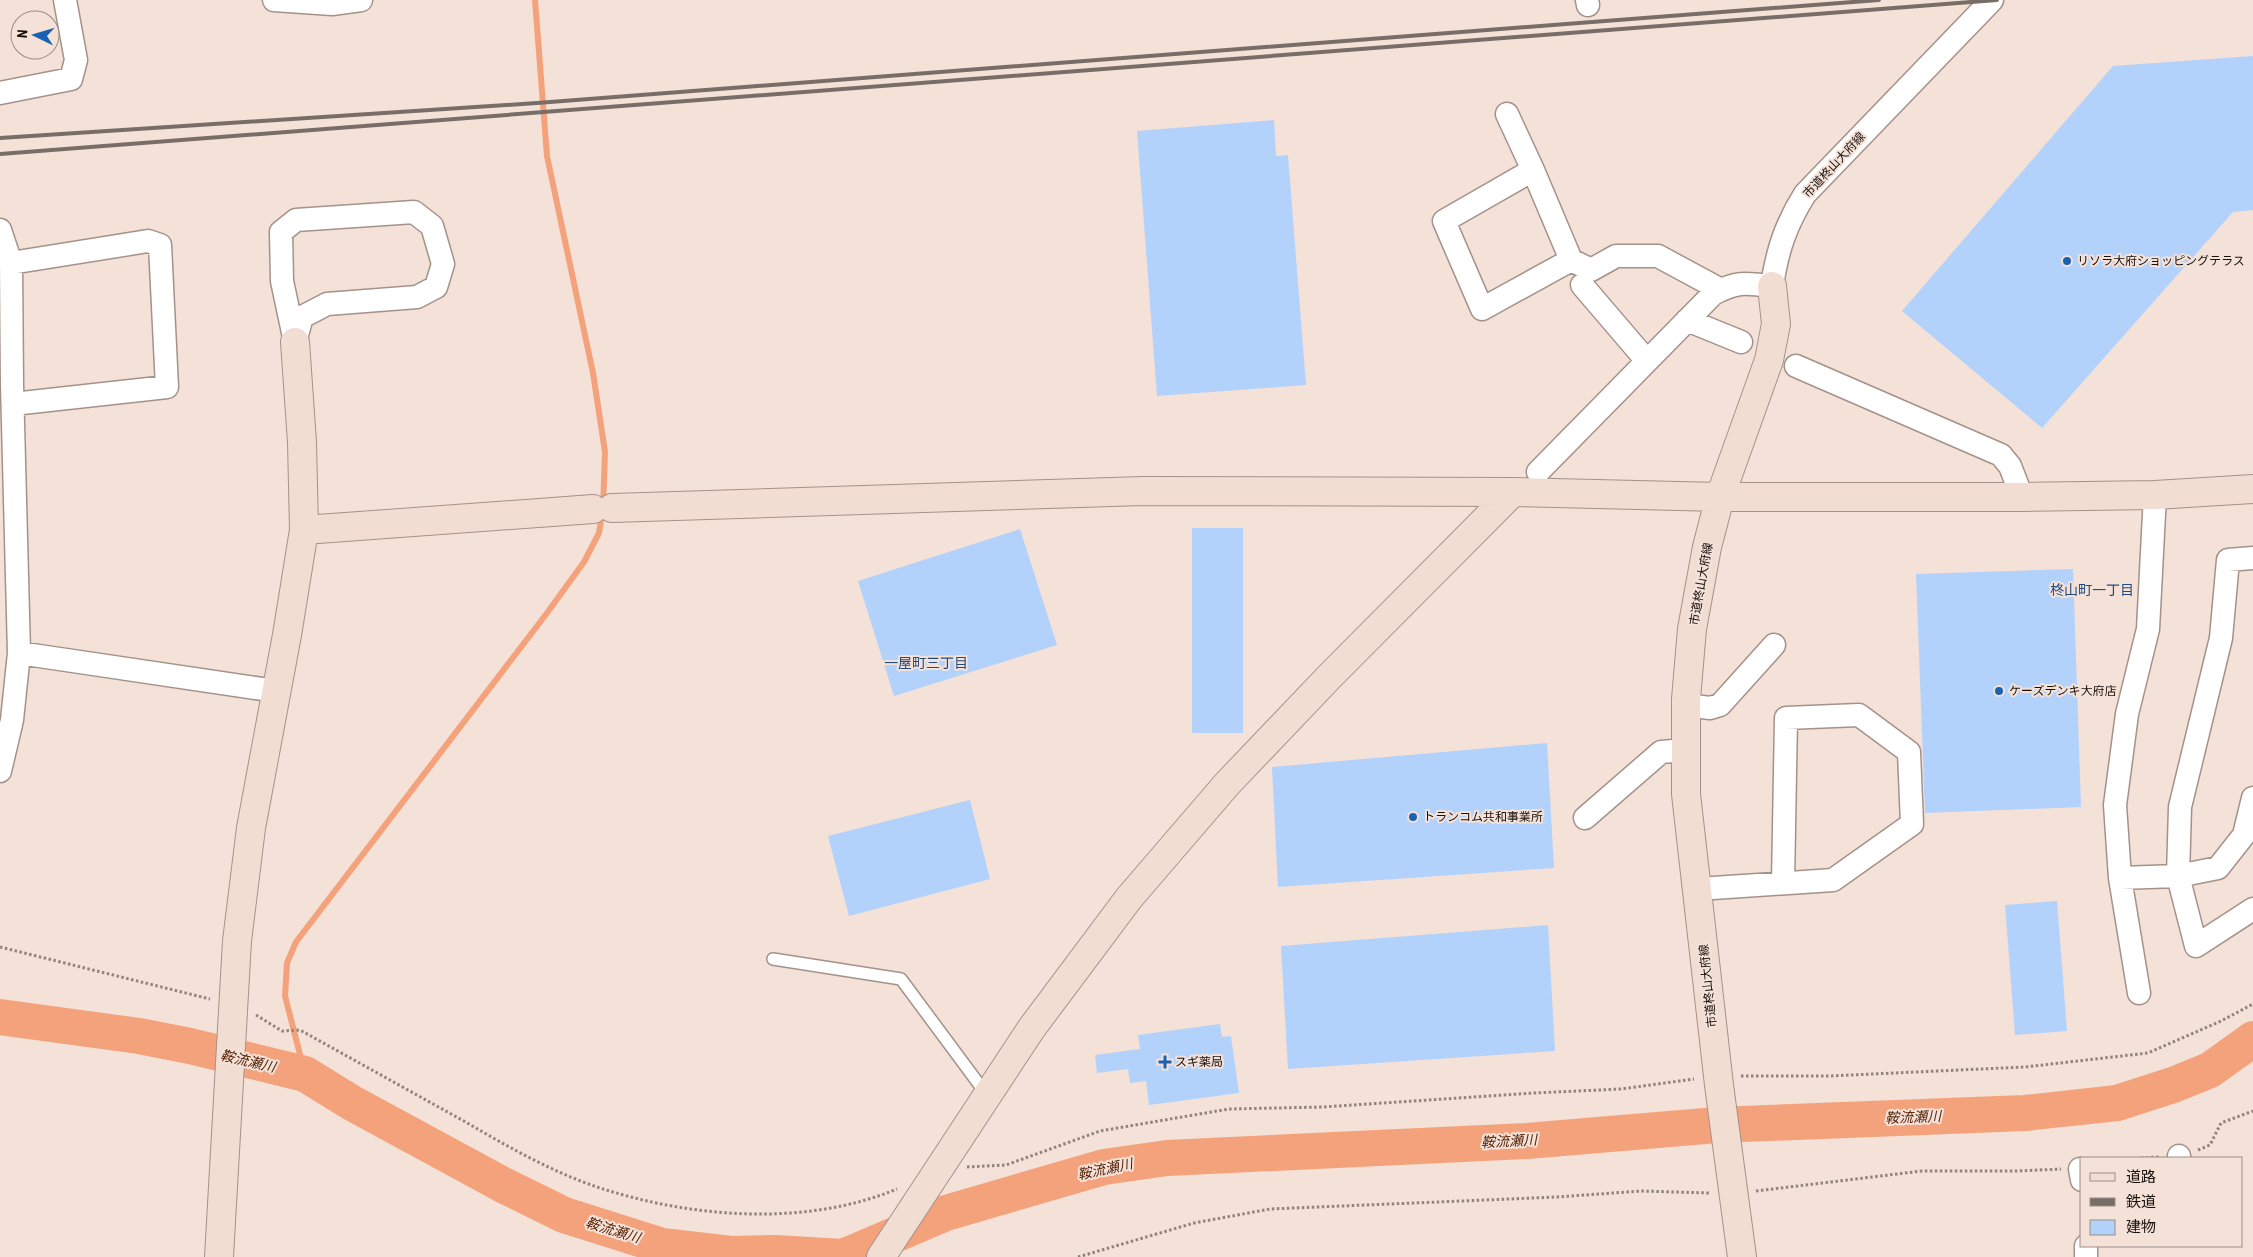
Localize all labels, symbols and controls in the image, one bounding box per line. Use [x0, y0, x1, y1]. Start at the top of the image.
north arrow [10, 10, 60, 60]
text: N [14, 29, 30, 39]
street label: 市道柊山大府線 [1800, 130, 1868, 200]
place label: リソラ大府ショッピングテラス [2077, 254, 2245, 268]
marker: リソラ大府ショッピングテラス [2061, 255, 2073, 267]
street label: 市道柊山大府線 [1687, 541, 1715, 627]
district label: 柊山町一丁目 [2050, 582, 2134, 598]
district label: 一屋町三丁目 [884, 655, 968, 671]
place label: ケーズデンキ大府店 [2009, 684, 2116, 698]
marker: ケーズデンキ大府店 [1993, 685, 2005, 697]
place label: トランコム共和事業所 [1423, 810, 1543, 824]
marker: トランコム共和事業所 [1407, 811, 1419, 823]
street label: 市道柊山大府線 [1697, 943, 1719, 1029]
water label: 鞍流瀬川 [219, 1047, 279, 1076]
place label: スギ薬局 [1175, 1055, 1223, 1069]
marker: スギ薬局 [1159, 1056, 1171, 1068]
water label: 鞍流瀬川 [1885, 1108, 1943, 1126]
water label: 鞍流瀬川 [1481, 1131, 1539, 1150]
water label: 鞍流瀬川 [1076, 1155, 1136, 1183]
legend [2080, 1157, 2243, 1247]
text: 道路 [2126, 1168, 2156, 1186]
text: 鉄道 [2126, 1193, 2156, 1211]
water label: 鞍流瀬川 [584, 1214, 644, 1246]
text: 建物 [2126, 1218, 2156, 1236]

